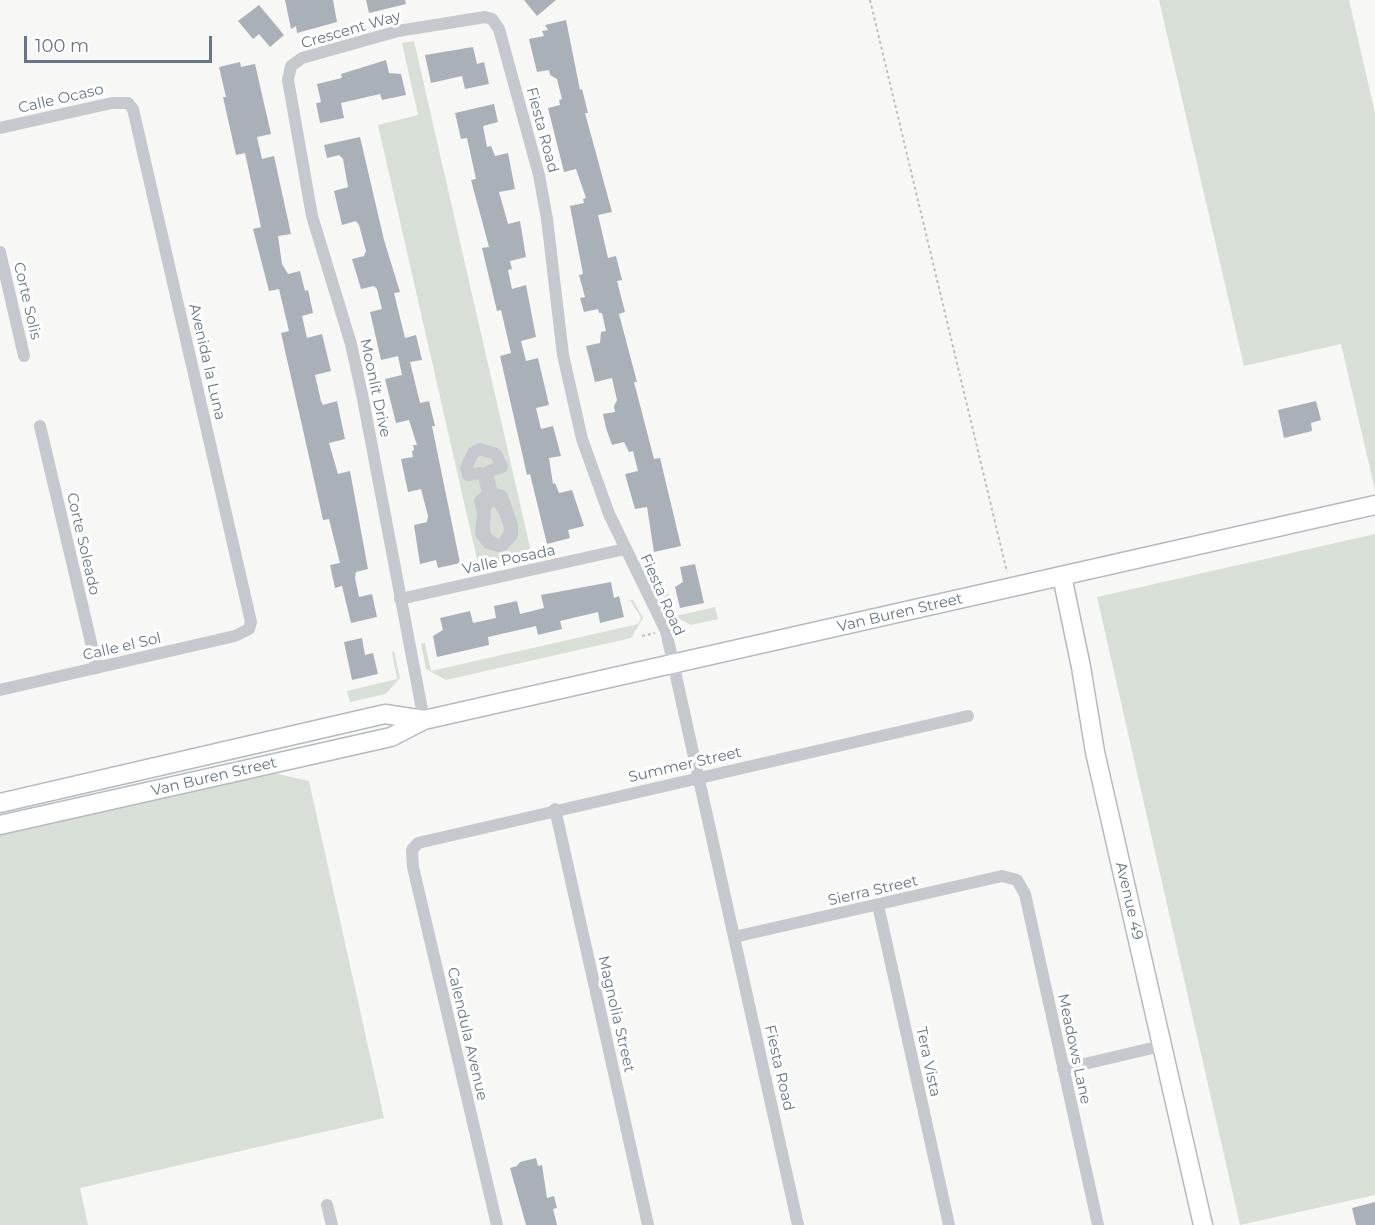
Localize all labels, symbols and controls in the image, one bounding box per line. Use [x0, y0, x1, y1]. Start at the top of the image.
street label: Crescent Way [299, 7, 403, 53]
scale bar [27, 24, 214, 62]
text: 100 m [35, 35, 89, 57]
street label: Calle Ocaso [17, 80, 105, 118]
street label: Fiesta Road [522, 85, 562, 175]
street label: Corte Solis [9, 261, 45, 341]
street label: Avenida la Luna [185, 302, 229, 422]
street label: Moonlit Drive [356, 337, 394, 439]
street label: Corte Soleado [62, 491, 104, 597]
street label: Valle Posada [461, 541, 557, 579]
street label: Fiesta Road [636, 551, 688, 639]
street label: Van Buren Street [835, 590, 965, 636]
street label: Calle el Sol [81, 629, 163, 665]
street label: Summer Street [627, 743, 743, 787]
street label: Van Buren Street [149, 754, 279, 800]
street label: Avenue 49 [1111, 860, 1147, 942]
street label: Sierra Street [826, 872, 920, 910]
street label: Magnolia Street [594, 954, 638, 1074]
street label: Calendula Avenue [443, 966, 491, 1102]
street label: Meadows Lane [1053, 992, 1095, 1106]
street label: Fiesta Road [760, 1023, 798, 1113]
street label: Tera Vista [912, 1025, 944, 1099]

